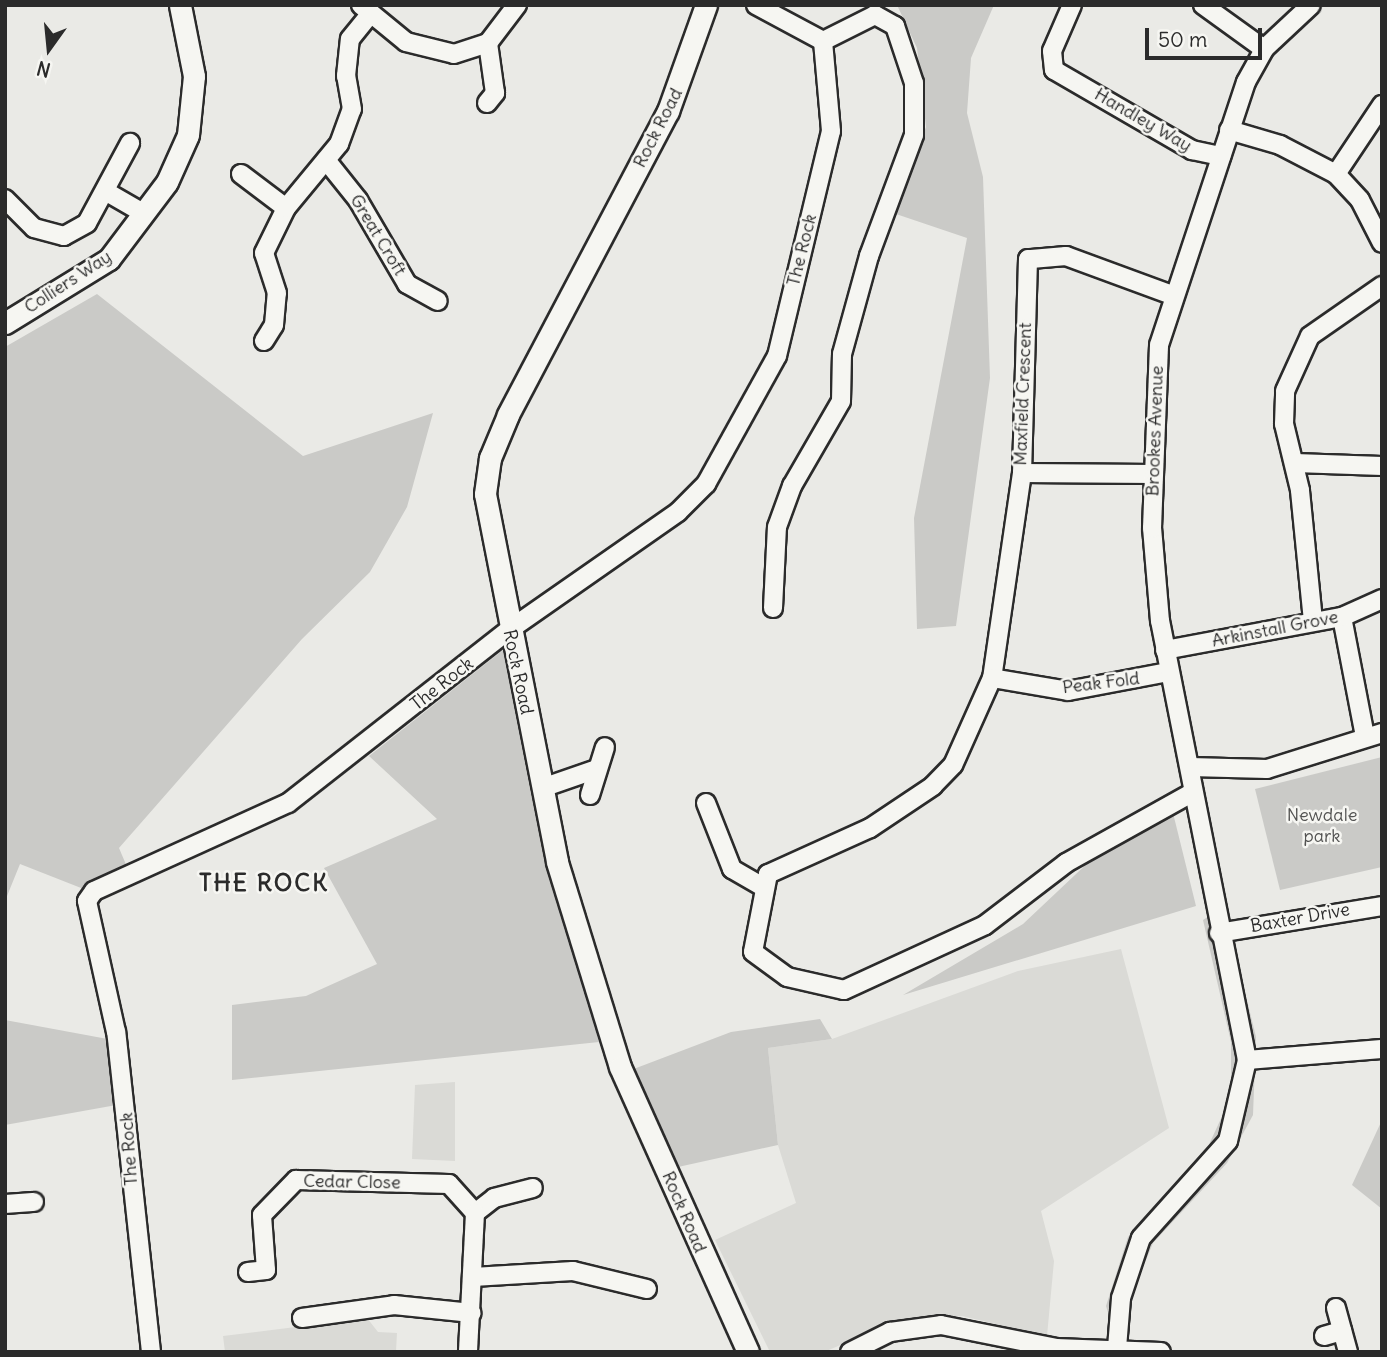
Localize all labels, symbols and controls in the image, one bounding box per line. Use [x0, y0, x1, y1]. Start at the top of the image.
north arrow [14, 14, 84, 84]
scale bar [1149, 14, 1266, 58]
text: 50 m [1158, 26, 1207, 53]
text: N [34, 56, 53, 83]
street label: Handley Way [1091, 83, 1195, 157]
street label: Rock Road [629, 85, 687, 171]
street label: Great Croft [345, 190, 411, 280]
street label: The Rock [783, 212, 821, 288]
street label: Colliers Way [20, 246, 116, 318]
street label: Maxfield Crescent [1010, 322, 1036, 466]
street label: Brookes Avenue [1142, 365, 1168, 497]
street label: Arkinstall Grove [1210, 606, 1340, 652]
street label: Rock Road [498, 628, 538, 716]
street label: The Rock [406, 653, 478, 715]
street label: Peak Fold [1061, 668, 1141, 698]
park label: Newdale park [1287, 805, 1357, 848]
district label: THE ROCK [200, 869, 328, 897]
street label: Baxter Drive [1249, 899, 1351, 937]
street label: The Rock [116, 1112, 142, 1186]
street label: Rock Road [657, 1168, 711, 1256]
street label: Cedar Close [303, 1170, 401, 1194]

